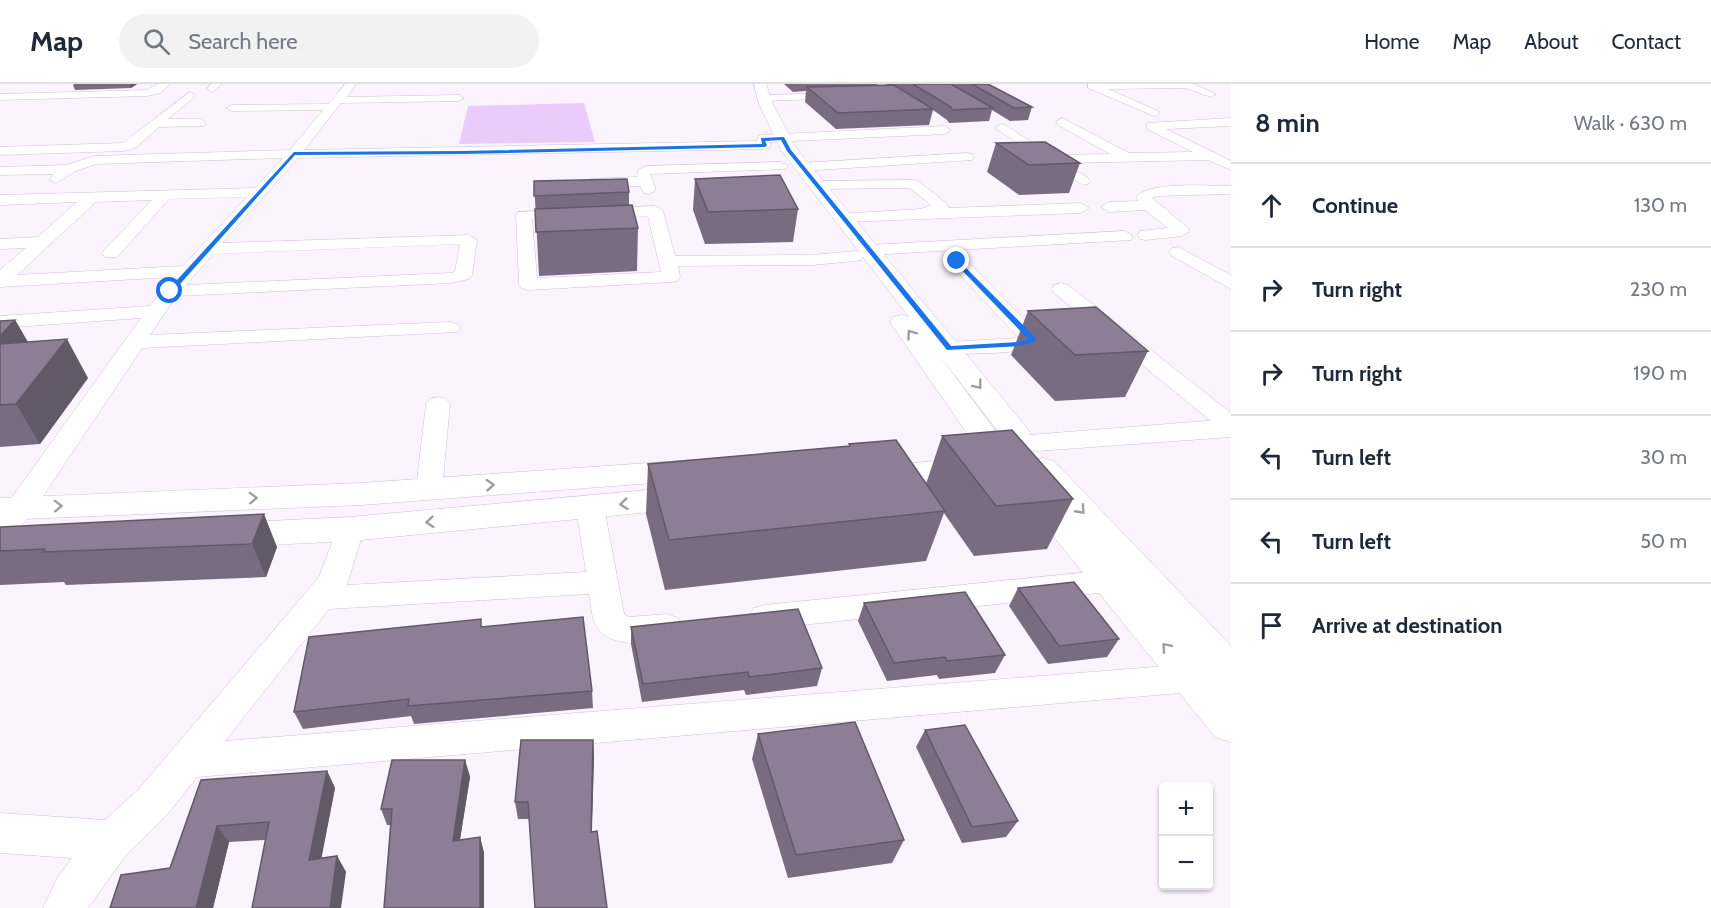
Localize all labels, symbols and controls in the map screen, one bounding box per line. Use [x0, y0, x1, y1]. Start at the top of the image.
search box [119, 14, 539, 68]
text: Map [30, 24, 83, 58]
icon: search [140, 25, 173, 58]
text: Search here [188, 28, 297, 55]
text: Home [1364, 29, 1420, 54]
text: Map [1453, 29, 1491, 54]
text: About [1524, 29, 1578, 54]
text: Contact [1611, 29, 1681, 54]
text: 8 min [1255, 107, 1320, 139]
text: Walk · 630 m [1574, 111, 1687, 135]
icon: ahead [1255, 189, 1288, 222]
text: Continue [1312, 192, 1398, 219]
text: 130 m [1634, 193, 1687, 217]
route end [943, 247, 969, 273]
icon: right [1255, 273, 1288, 306]
text: Turn right [1312, 276, 1402, 303]
route start [156, 277, 182, 303]
text: 230 m [1630, 277, 1687, 301]
one-way arrow [907, 330, 918, 341]
icon: right [1255, 357, 1288, 390]
text: Turn right [1312, 360, 1402, 387]
text: 190 m [1633, 361, 1687, 385]
one-way arrow [970, 378, 981, 389]
icon: left [1255, 441, 1288, 474]
text: Turn left [1312, 444, 1391, 471]
text: 30 m [1640, 445, 1687, 469]
one-way arrow [485, 478, 494, 491]
one-way arrow [249, 492, 258, 505]
one-way arrow [619, 497, 628, 510]
one-way arrow [54, 500, 63, 512]
one-way arrow [1074, 503, 1085, 513]
one-way arrow [425, 515, 434, 528]
icon: left [1255, 525, 1288, 558]
text: Turn left [1312, 528, 1391, 555]
text: 50 m [1640, 529, 1687, 553]
icon: arrive [1255, 609, 1288, 642]
text: Arrive at destination [1312, 612, 1502, 639]
one-way arrow [1162, 643, 1173, 654]
map controls [1159, 782, 1213, 890]
button: + [1159, 782, 1213, 836]
button: − [1159, 836, 1213, 890]

